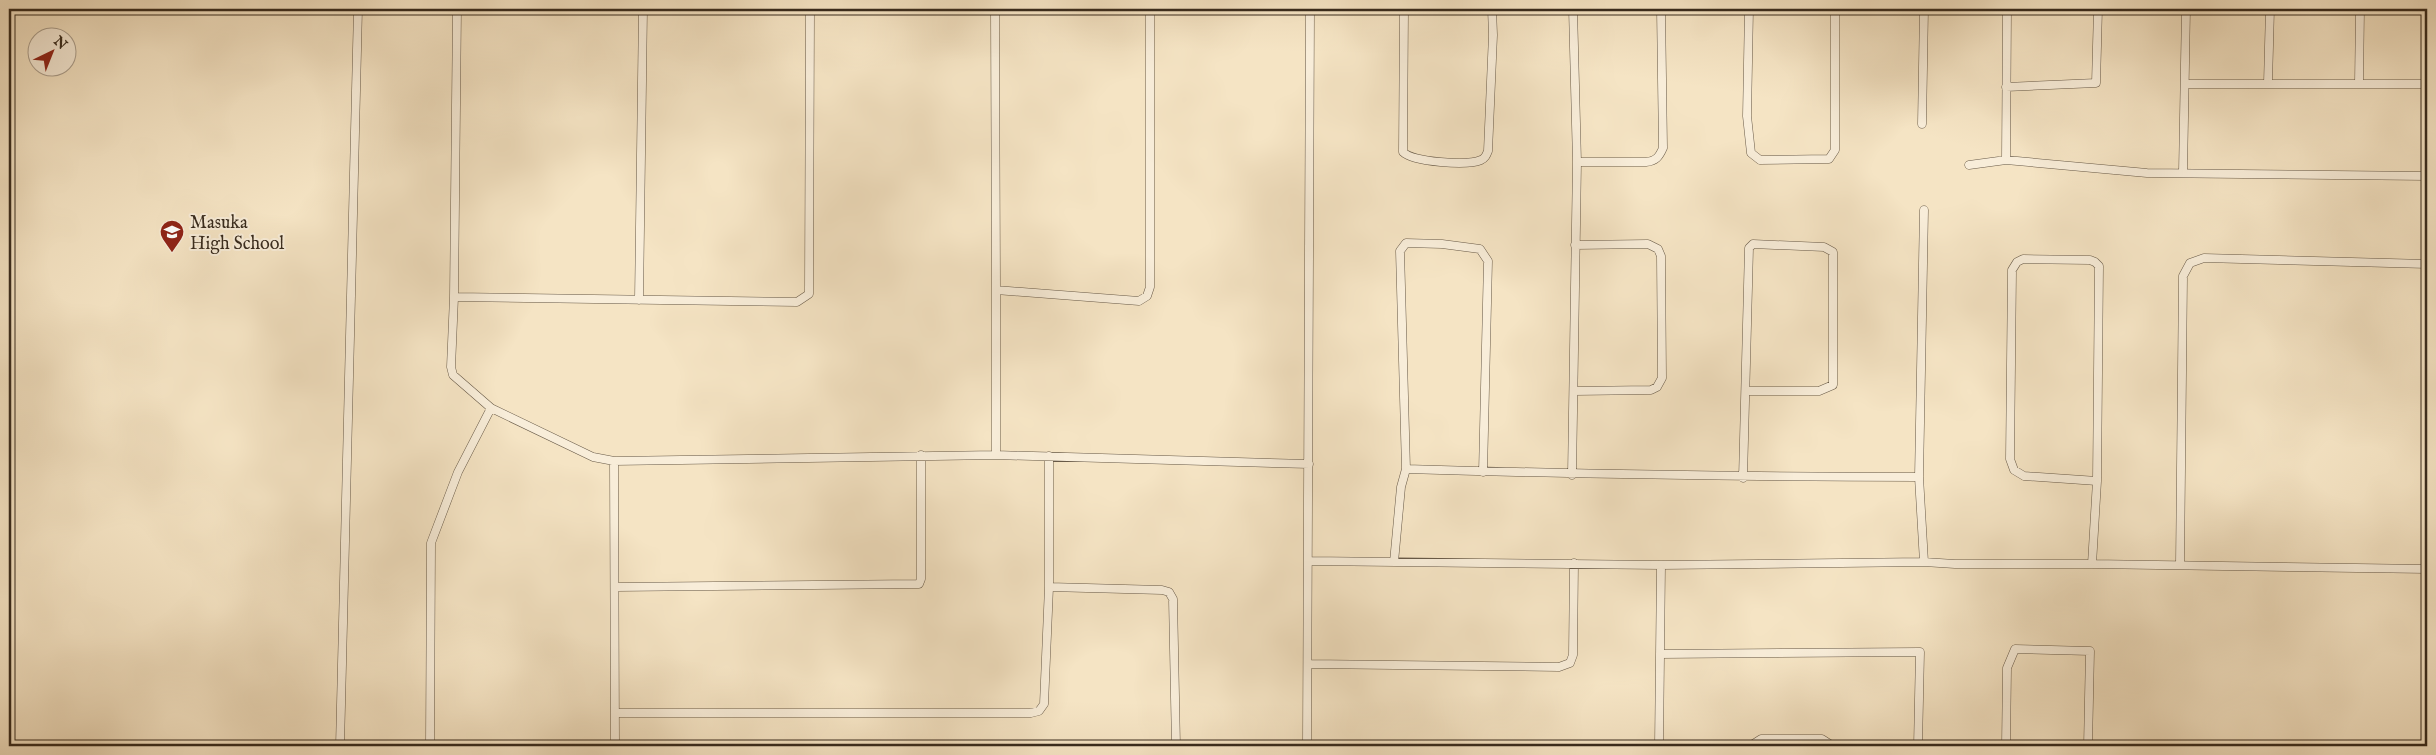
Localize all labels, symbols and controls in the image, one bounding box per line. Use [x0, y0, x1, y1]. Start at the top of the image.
north arrow [28, 28, 78, 78]
text: N [49, 32, 71, 54]
place label: Masuka High School [190, 212, 284, 256]
school or university icon: Masuka High School [159, 219, 185, 253]

